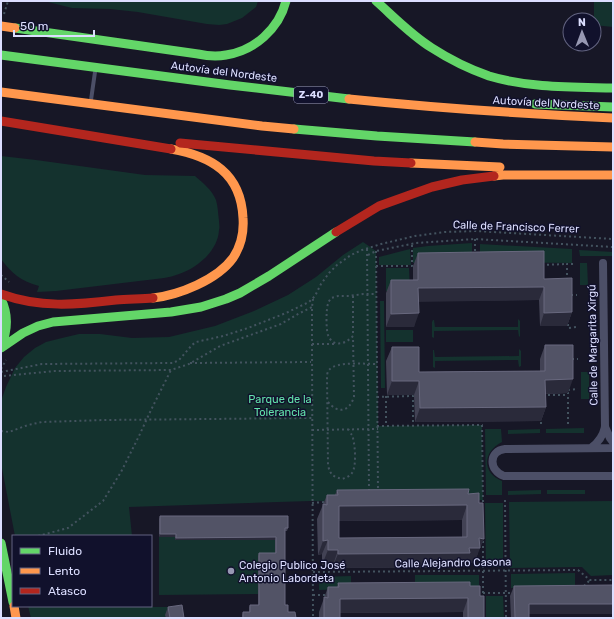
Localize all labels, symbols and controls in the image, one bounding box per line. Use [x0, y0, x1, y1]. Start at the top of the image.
scale bar [14, 12, 94, 38]
north arrow [562, 12, 602, 52]
text: N [578, 16, 586, 29]
text: 50 m [20, 19, 48, 33]
street label: Autovía del Nordeste [170, 59, 278, 85]
road number: Z-40 [294, 87, 328, 103]
street label: Autovía del Nordeste [492, 94, 600, 112]
street label: Calle de Francisco Ferrer [453, 218, 580, 236]
street label: Calle de Margarita Xirgú [585, 284, 601, 406]
park label: Parque de la Tolerancia [248, 393, 312, 419]
legend [12, 535, 152, 607]
text: Fluido [48, 544, 82, 558]
street label: Calle Alejandro Casona [395, 555, 511, 571]
place label: Colegio Publico José Antonio Labordeta [239, 559, 345, 585]
text: Lento [48, 564, 80, 578]
marker: Colegio Publico José Antonio Labordeta [226, 566, 236, 576]
text: Atasco [48, 584, 87, 598]

